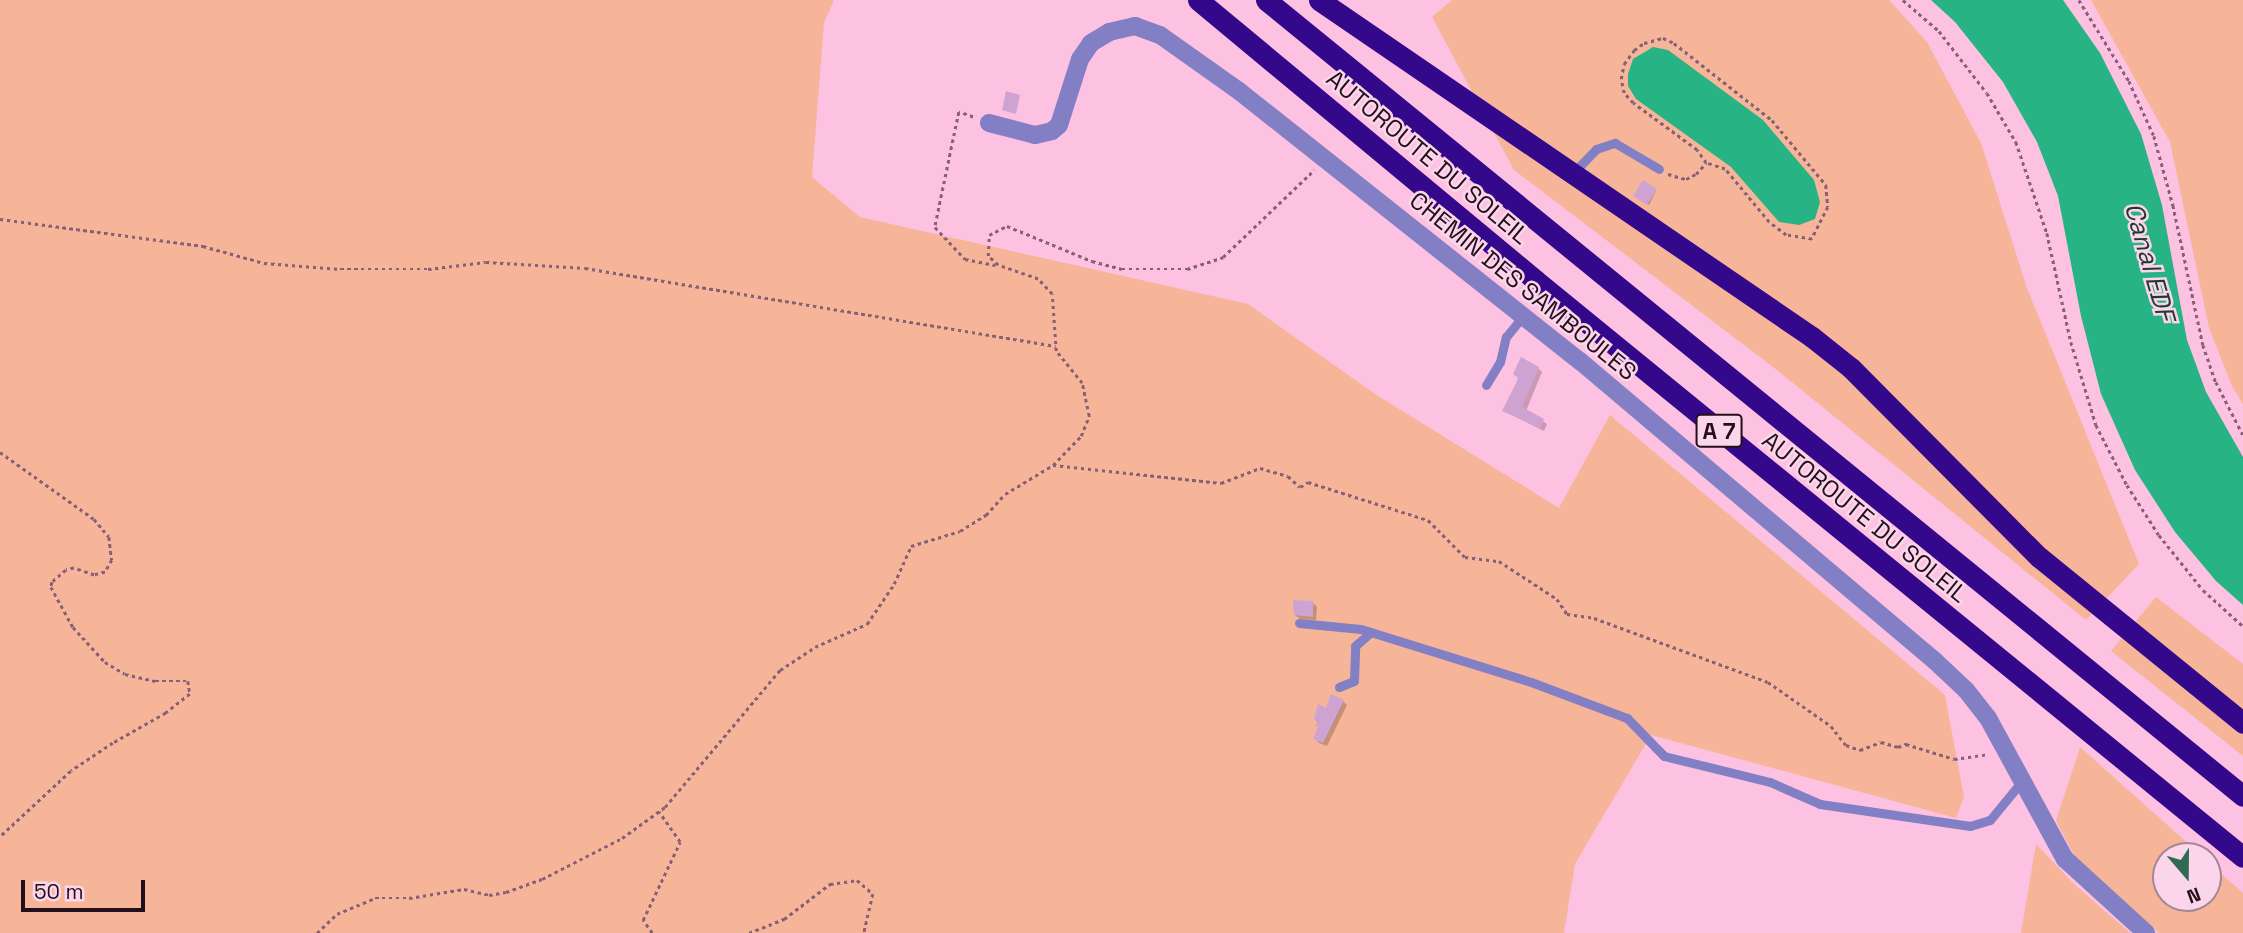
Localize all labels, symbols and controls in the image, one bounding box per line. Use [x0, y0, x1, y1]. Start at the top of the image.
street label: AUTOROUTE DU SOLEIL [1321, 64, 1535, 250]
street label: CHEMIN DES SAMBOULES [1404, 186, 1642, 386]
water label: Canal EDF [2117, 199, 2181, 325]
road number: A 7 [1694, 412, 1744, 450]
street label: AUTOROUTE DU SOLEIL [1757, 425, 1973, 609]
north arrow [2152, 842, 2222, 912]
scale bar [24, 866, 149, 910]
text: 50 m [34, 878, 84, 905]
text: N [2183, 881, 2204, 909]

